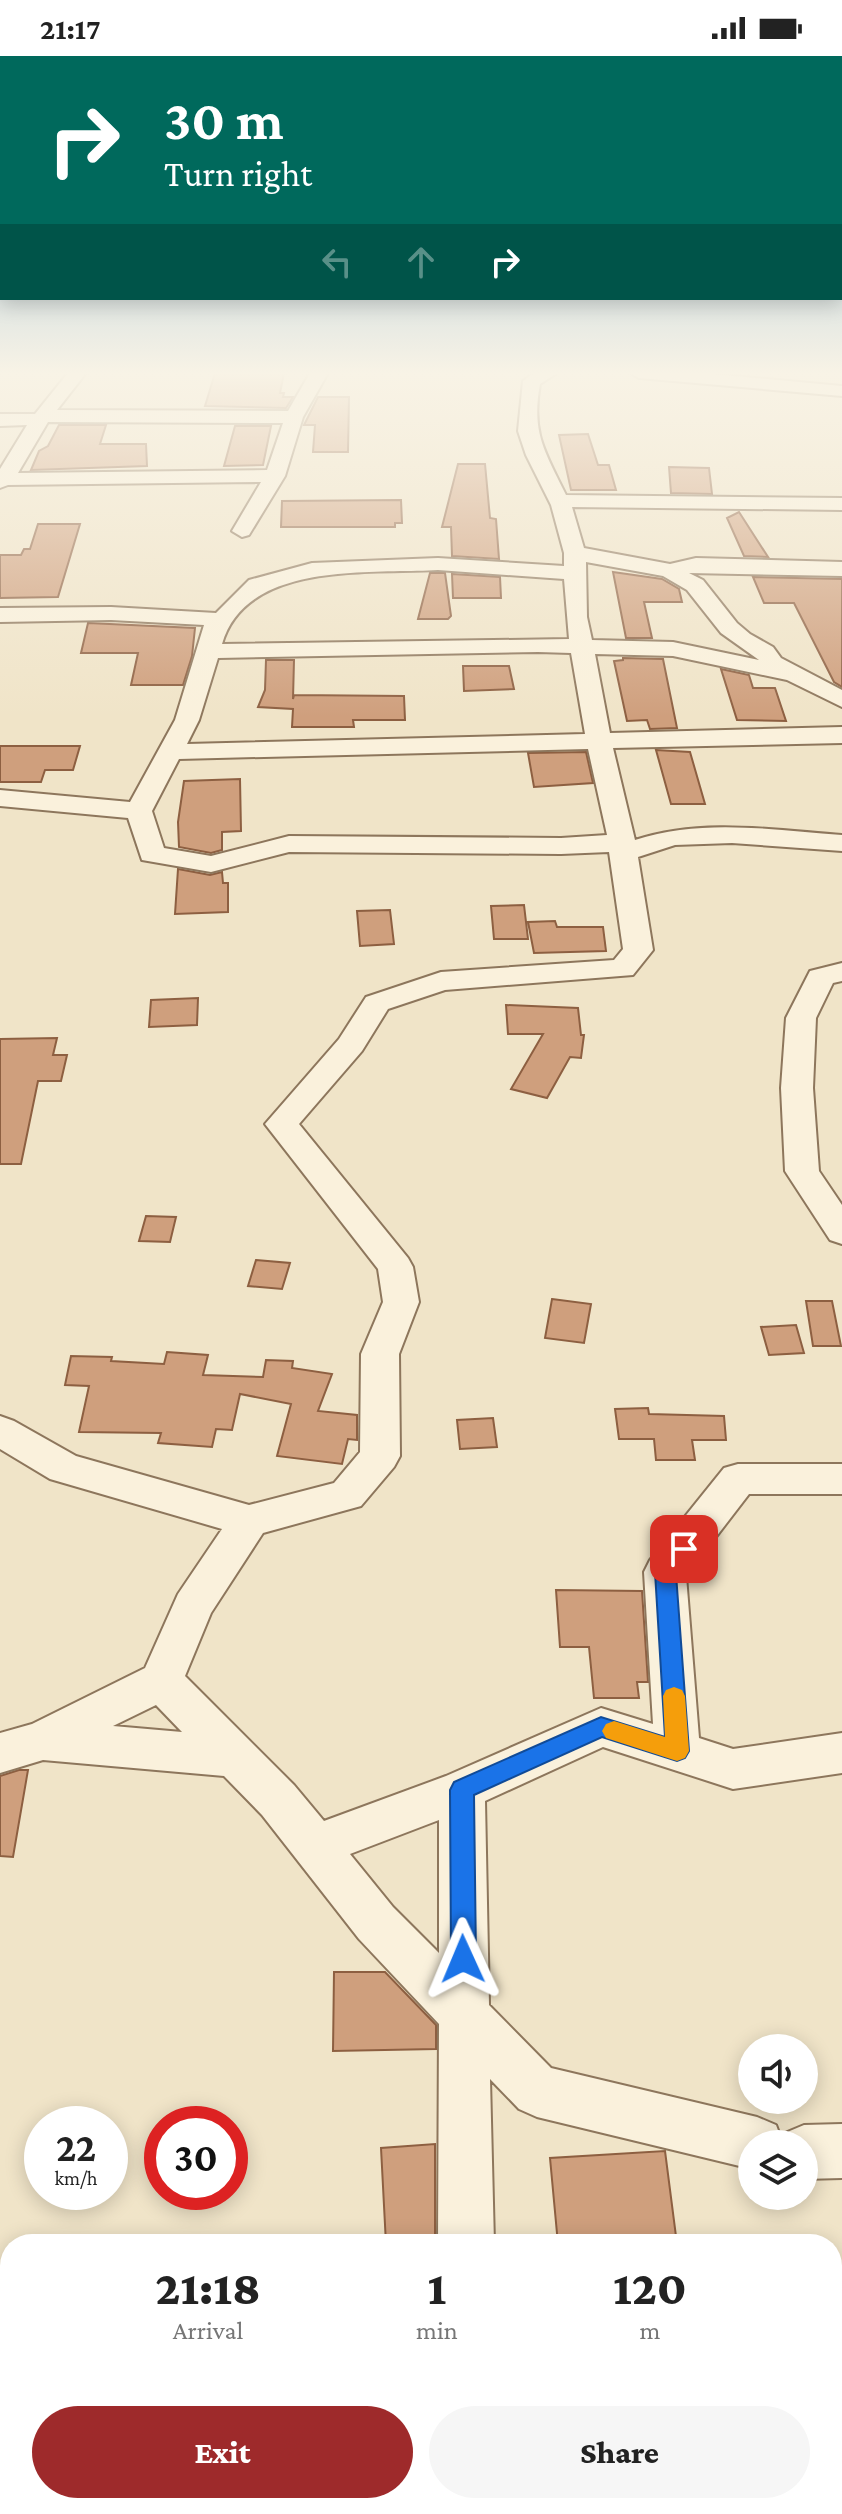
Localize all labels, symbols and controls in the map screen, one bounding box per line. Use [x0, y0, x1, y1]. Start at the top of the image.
text: 21:17 [40, 12, 101, 45]
icon: right [32, 88, 136, 192]
text: 30 m [164, 89, 284, 151]
text: Turn right [164, 154, 312, 194]
icon: left [315, 240, 359, 284]
icon: ahead [399, 240, 443, 284]
icon: right [483, 240, 527, 284]
pin [650, 1515, 718, 1583]
icon: arrive [662, 1527, 706, 1571]
position arrow [421, 1917, 505, 2001]
map controls [738, 2034, 818, 2210]
button: sound [738, 2034, 818, 2114]
speed limit sign: 30 [144, 2106, 248, 2210]
text: 22 [56, 2125, 96, 2170]
button: layers [738, 2130, 818, 2210]
text: km/h [54, 2167, 98, 2189]
text: 21:18 [155, 2261, 261, 2314]
text: 1 [427, 2261, 446, 2314]
text: 120 [613, 2261, 687, 2314]
text: Arrival [173, 2316, 243, 2345]
text: min [416, 2316, 458, 2345]
text: m [639, 2316, 660, 2345]
button: Exit [32, 2406, 413, 2498]
button: Share [429, 2406, 810, 2498]

